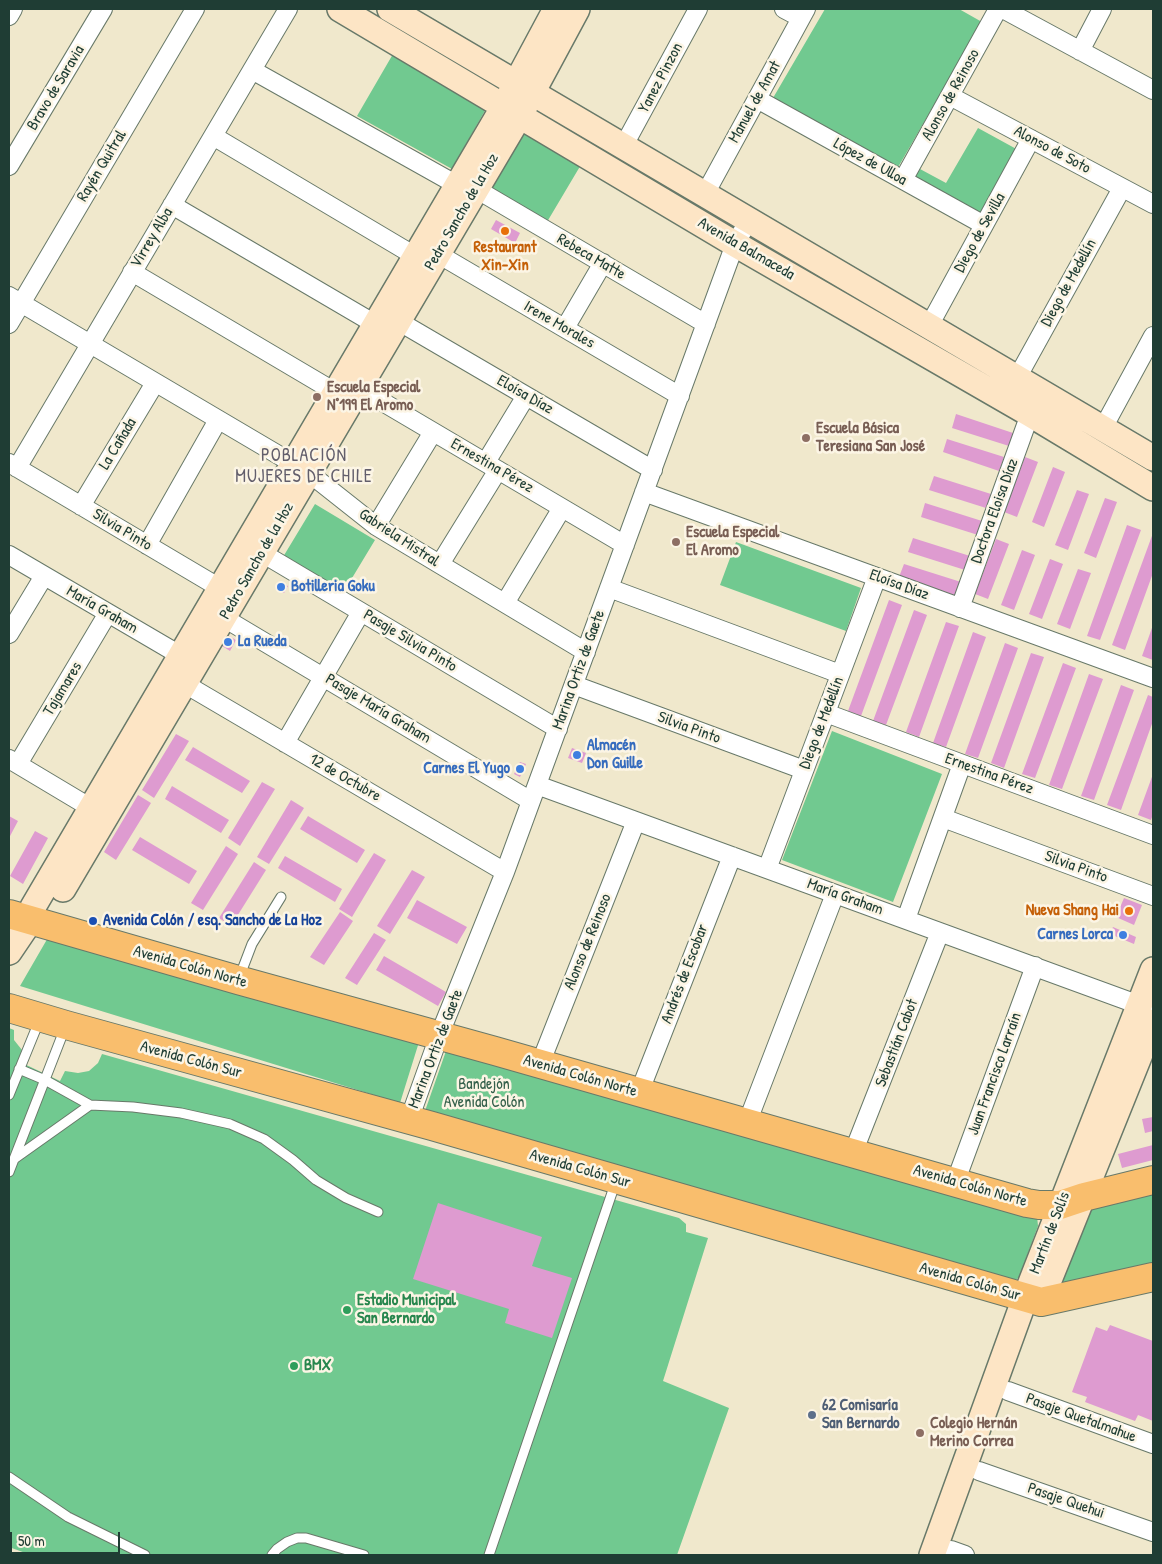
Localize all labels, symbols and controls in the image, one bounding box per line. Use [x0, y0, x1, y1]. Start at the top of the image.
street label: Yanez Pinzon [635, 40, 687, 116]
street label: Bravo de Saravia [23, 42, 89, 134]
street label: Alonso de Reinoso [918, 46, 984, 144]
street label: Manuel de Amat [725, 58, 785, 146]
street label: Alonso de Soto [1010, 122, 1094, 178]
street label: Rayén Quitral [73, 127, 131, 205]
street label: López de Ulloa [830, 134, 910, 190]
street label: Pedro Sancho de la Hoz [421, 150, 503, 274]
street label: Diego de Sevilla [950, 190, 1010, 276]
street label: Virrey Alba [127, 204, 177, 272]
street label: Avenida Balmaceda [694, 214, 798, 284]
marker: Restaurant Xin-Xin [499, 225, 511, 237]
street label: Rebeca Matte [553, 230, 629, 284]
street label: Diego de Medellín [1037, 236, 1101, 330]
place label: Restaurant Xin-Xin [473, 238, 537, 276]
street label: Irene Morales [520, 297, 598, 353]
street label: Eloísa Díaz [493, 371, 557, 419]
place label: Escuela Especial N°199 El Aromo [327, 378, 420, 416]
marker: Escuela Especial N°199 El Aromo [311, 391, 323, 403]
street label: La Cañada [95, 415, 141, 473]
place label: Escuela Básica Teresiana San José [816, 419, 925, 457]
marker: Escuela Básica Teresiana San José [800, 432, 812, 444]
street label: Ernestina Pérez [447, 435, 537, 497]
district label: POBLACIÓN MUJERES DE CHILE [233, 445, 375, 488]
street label: Doctora Eloisa Díaz [967, 456, 1023, 566]
street label: Pedro Sancho de la Hoz [216, 499, 298, 623]
street label: Silvia Pinto [89, 505, 155, 555]
street label: Gabriela Mistral [355, 505, 443, 571]
place label: Escuela Especial El Aromo [686, 523, 779, 561]
marker: Escuela Especial El Aromo [670, 536, 682, 548]
street label: Eloísa Díaz [867, 565, 931, 605]
place label: Botilleria Goku [291, 577, 375, 597]
marker: Botilleria Goku [275, 581, 287, 593]
street label: María Graham [63, 582, 141, 638]
street label: Pasaje Silvia Pinto [360, 606, 460, 676]
street label: Marina Ortiz de Gaete [548, 608, 610, 732]
place label: La Rueda [238, 632, 286, 652]
marker: La Rueda [222, 636, 234, 648]
street label: Tajamares [39, 658, 87, 720]
street label: Pasaje María Graham [322, 670, 434, 748]
street label: Diego de Medellín [796, 674, 848, 772]
street label: Silvia Pinto [655, 708, 723, 748]
place label: Almacén Don Guille [587, 736, 643, 774]
marker: Almacén Don Guille [571, 749, 583, 761]
street label: Ernestina Pérez [942, 749, 1036, 799]
street label: 12 de Octubre [306, 750, 384, 806]
place label: Carnes El Yugo [423, 759, 510, 779]
marker: Carnes El Yugo [514, 763, 526, 775]
street label: Silvia Pinto [1042, 847, 1110, 887]
street label: María Graham [804, 874, 886, 920]
street label: Alonso de Reinoso [560, 891, 616, 993]
place label: Nueva Shang Hai [1026, 901, 1119, 921]
marker: Nueva Shang Hai [1123, 905, 1135, 917]
place label: Avenida Colón / esq. Sancho de La Hoz [103, 911, 322, 931]
marker: Avenida Colón / esq. Sancho de La Hoz [87, 915, 99, 927]
street label: Andrés de Escobar [657, 922, 713, 1026]
place label: Carnes Lorca [1037, 925, 1113, 945]
marker: Carnes Lorca [1117, 929, 1129, 941]
street label: Avenida Colón Norte [131, 942, 249, 992]
street label: Marina Ortiz de Gaete [404, 987, 468, 1111]
street label: Sebastián Cabot [871, 996, 923, 1090]
street label: Juan Francisco Larraín [964, 1010, 1026, 1138]
street label: Avenida Colón Sur [138, 1037, 244, 1083]
street label: Avenida Colón Norte [521, 1051, 639, 1101]
park label: Bandejón Avenida Colón [444, 1075, 524, 1113]
street label: Avenida Colón Sur [527, 1145, 633, 1193]
street label: Avenida Colón Norte [911, 1161, 1029, 1211]
street label: Martín de Solís [1026, 1189, 1074, 1277]
street label: Avenida Colón Sur [917, 1258, 1023, 1306]
place label: Estadio Municipal San Bernardo [357, 1291, 456, 1329]
marker: Estadio Municipal San Bernardo [341, 1304, 353, 1316]
place label: BMX [304, 1356, 331, 1376]
marker: BMX [288, 1360, 300, 1372]
street label: Pasaje Quetalmahue [1023, 1389, 1139, 1447]
place label: 62 Comisaría San Bernardo [822, 1396, 900, 1434]
marker: 62 Comisaría San Bernardo [806, 1409, 818, 1421]
place label: Colegio Hernán Merino Correa [930, 1414, 1017, 1452]
marker: Colegio Hernán Merino Correa [914, 1427, 926, 1439]
street label: Pasaje Quehui [1025, 1479, 1107, 1523]
scale bar [12, 1522, 122, 1554]
text: 50 m [18, 1530, 45, 1551]

